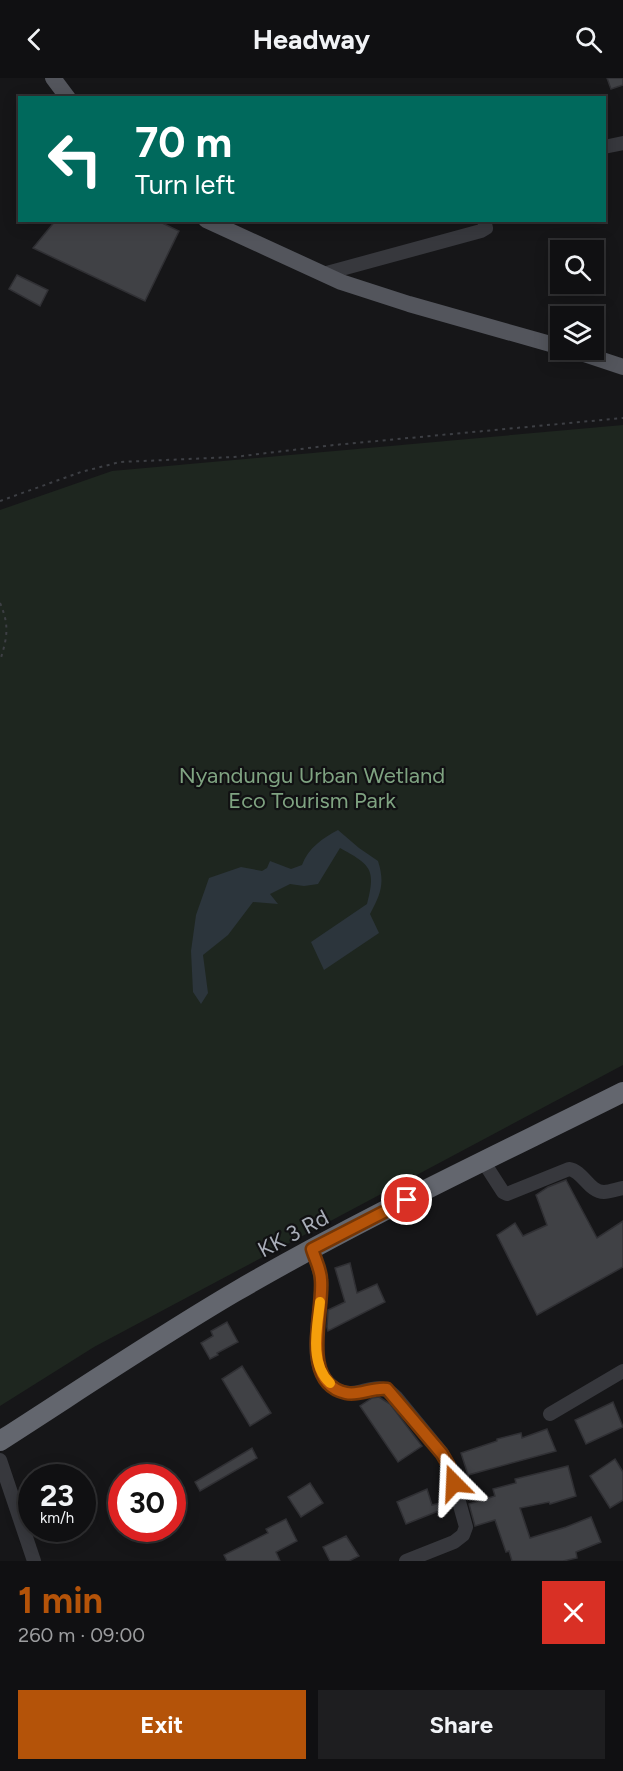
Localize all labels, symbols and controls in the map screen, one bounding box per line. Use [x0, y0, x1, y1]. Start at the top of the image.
icon: back [18, 23, 51, 56]
text: Headway [253, 23, 370, 56]
icon: search [572, 23, 605, 56]
text: 70 m [135, 117, 232, 168]
icon: left [36, 120, 114, 198]
text: Turn left [135, 168, 235, 201]
map controls [550, 240, 604, 360]
button: search [550, 240, 604, 294]
button: layers [550, 306, 604, 360]
park label: Nyandungu Urban Wetland Eco Tourism Park [179, 762, 445, 814]
pin [381, 1174, 432, 1225]
icon: arrive [390, 1183, 423, 1216]
street label: KK 3 Rd [253, 1204, 333, 1263]
position arrow [422, 1451, 486, 1515]
speed limit sign: 30 [108, 1464, 186, 1542]
text: 23 [40, 1477, 74, 1514]
text: km/h [40, 1509, 74, 1527]
text: 1 min [18, 1579, 103, 1622]
button: close [542, 1581, 605, 1644]
text: 260 m · 09:00 [18, 1623, 145, 1647]
button: Exit [18, 1690, 306, 1759]
button: Share [318, 1690, 605, 1759]

